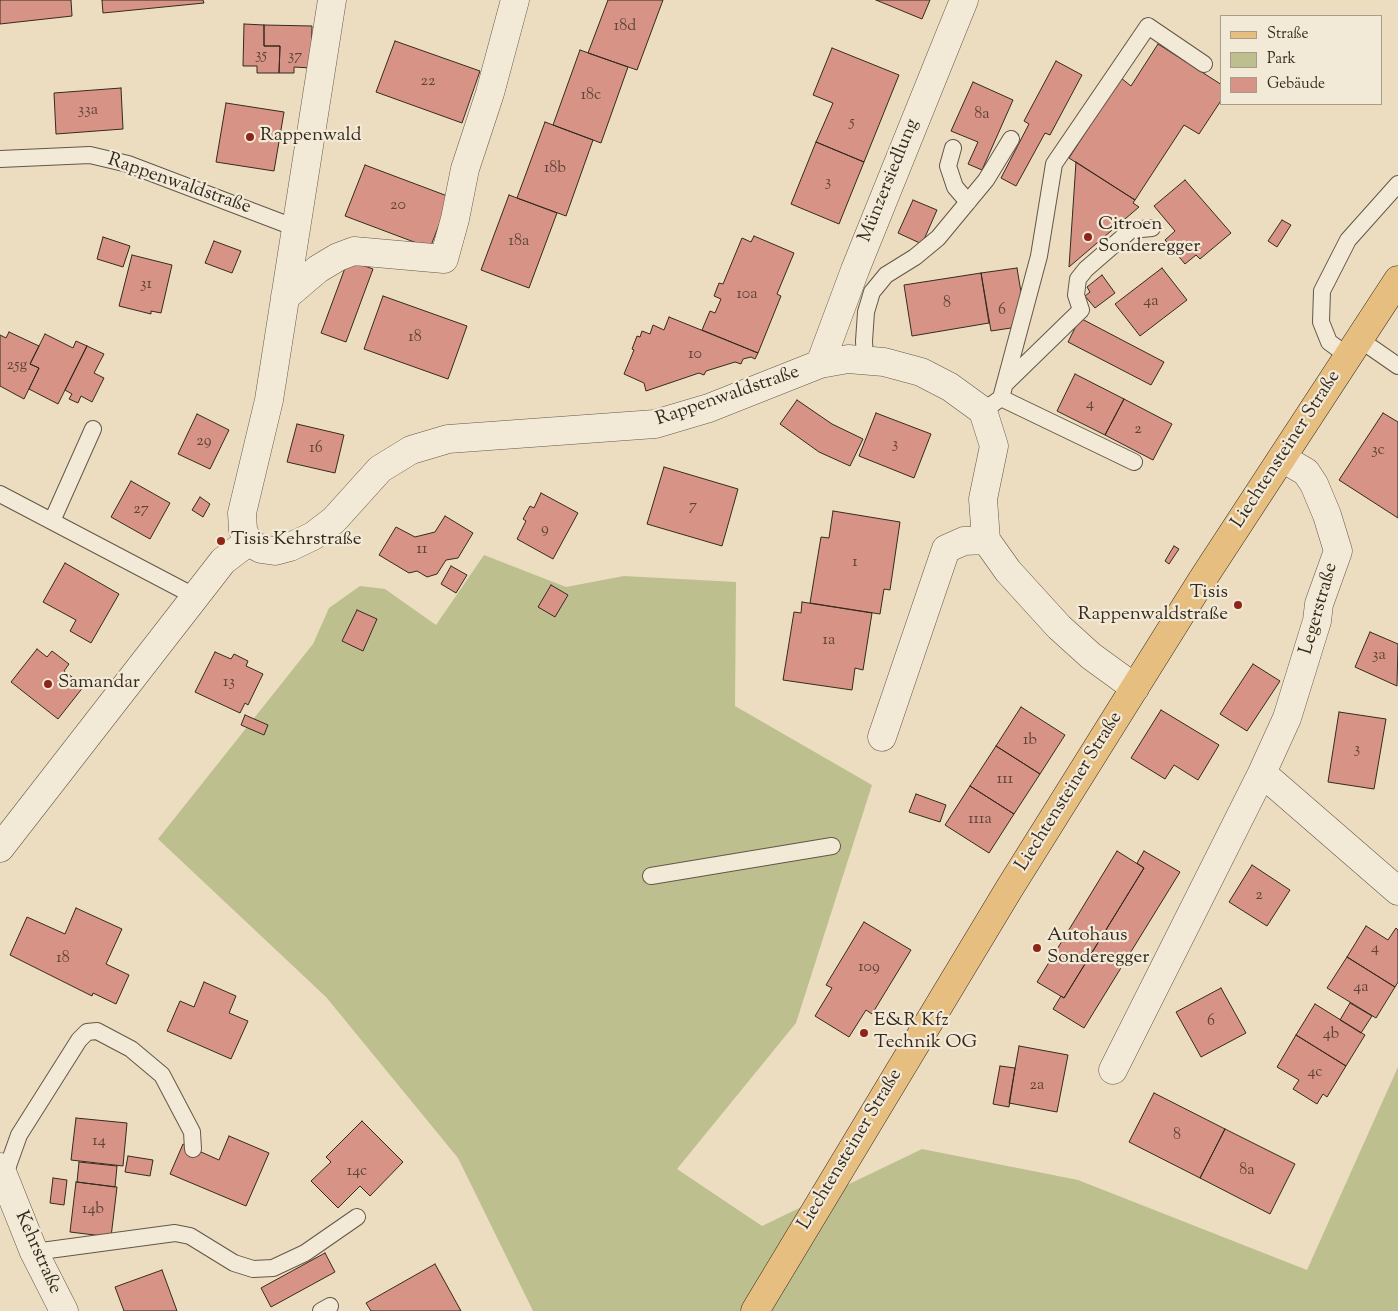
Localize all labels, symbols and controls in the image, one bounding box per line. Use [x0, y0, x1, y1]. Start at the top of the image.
legend [1220, 15, 1383, 105]
house number: 18d [614, 17, 636, 37]
text: Straße [1267, 24, 1309, 45]
house number: 35 [255, 46, 267, 66]
house number: 37 [288, 47, 302, 67]
text: Park [1267, 49, 1296, 70]
house number: 22 [421, 72, 435, 92]
text: Gebäude [1267, 74, 1325, 95]
house number: 18c [581, 86, 601, 106]
house number: 33a [78, 101, 98, 121]
house number: 8a [974, 105, 990, 125]
house number: 5 [849, 113, 855, 133]
street label: Münzersiedlung [855, 116, 925, 246]
place label: Rappenwald [260, 126, 361, 148]
marker: Rappenwald [244, 131, 256, 143]
street label: Rappenwaldstraße [104, 150, 254, 220]
house number: 18b [544, 159, 566, 179]
house number: 3 [825, 173, 831, 193]
house number: 20 [390, 196, 406, 216]
place label: Citroen Sonderegger [1098, 215, 1200, 259]
marker: Citroen Sonderegger [1082, 231, 1094, 243]
house number: 18a [509, 232, 529, 252]
house number: 31 [140, 275, 152, 295]
house number: 10a [736, 285, 758, 305]
house number: 4a [1143, 292, 1159, 312]
house number: 8 [943, 294, 951, 314]
house number: 6 [998, 301, 1006, 321]
house number: 18 [408, 328, 422, 348]
house number: 10 [688, 345, 702, 365]
house number: 25g [7, 356, 27, 376]
street label: Rappenwaldstraße [653, 362, 803, 432]
street label: Liechtensteiner Straße [1227, 367, 1347, 533]
house number: 4 [1086, 395, 1094, 415]
house number: 2 [1134, 420, 1142, 440]
house number: 29 [196, 432, 212, 452]
house number: 3 [892, 435, 898, 455]
house number: 16 [309, 439, 323, 459]
house number: 3c [1371, 441, 1385, 461]
house number: 7 [689, 497, 697, 517]
house number: 27 [133, 500, 149, 520]
house number: 9 [541, 520, 549, 540]
place label: Tisis Kehrstraße [231, 530, 362, 552]
marker: Tisis Kehrstraße [215, 535, 227, 547]
house number: 11 [417, 540, 427, 560]
house number: 1 [852, 553, 858, 573]
street label: Legerstraße [1296, 561, 1344, 657]
place label: Tisis Rappenwaldstraße [1078, 583, 1228, 627]
marker: Tisis Rappenwaldstraße [1232, 599, 1244, 611]
house number: 1a [823, 631, 835, 651]
house number: 3a [1372, 646, 1386, 666]
place label: Samandar [58, 673, 140, 695]
house number: 13 [223, 673, 235, 693]
marker: Samandar [42, 678, 54, 690]
street label: Liechtensteiner Straße [1012, 708, 1128, 876]
house number: 1b [1023, 731, 1037, 751]
house number: 3 [1354, 740, 1360, 760]
house number: 111 [997, 770, 1013, 790]
house number: 111a [968, 810, 992, 830]
house number: 2 [1255, 886, 1263, 906]
place label: Autohaus Sonderegger [1047, 926, 1149, 970]
house number: 4 [1371, 939, 1379, 959]
marker: Autohaus Sonderegger [1031, 942, 1043, 954]
house number: 18 [56, 949, 70, 969]
house number: 109 [858, 958, 880, 978]
house number: 4a [1353, 978, 1369, 998]
place label: E&R Kfz Technik OG [874, 1011, 977, 1055]
house number: 6 [1207, 1012, 1215, 1032]
house number: 4b [1323, 1025, 1339, 1045]
marker: E&R Kfz Technik OG [858, 1027, 870, 1039]
house number: 4c [1307, 1063, 1323, 1083]
street label: Liechtensteiner Straße [794, 1065, 908, 1235]
house number: 2a [1030, 1076, 1044, 1096]
house number: 8 [1173, 1126, 1181, 1146]
house number: 14 [92, 1132, 106, 1152]
house number: 8a [1239, 1161, 1255, 1181]
house number: 14c [347, 1162, 367, 1182]
house number: 14b [82, 1200, 104, 1220]
street label: Kehrstraße [9, 1208, 65, 1298]

